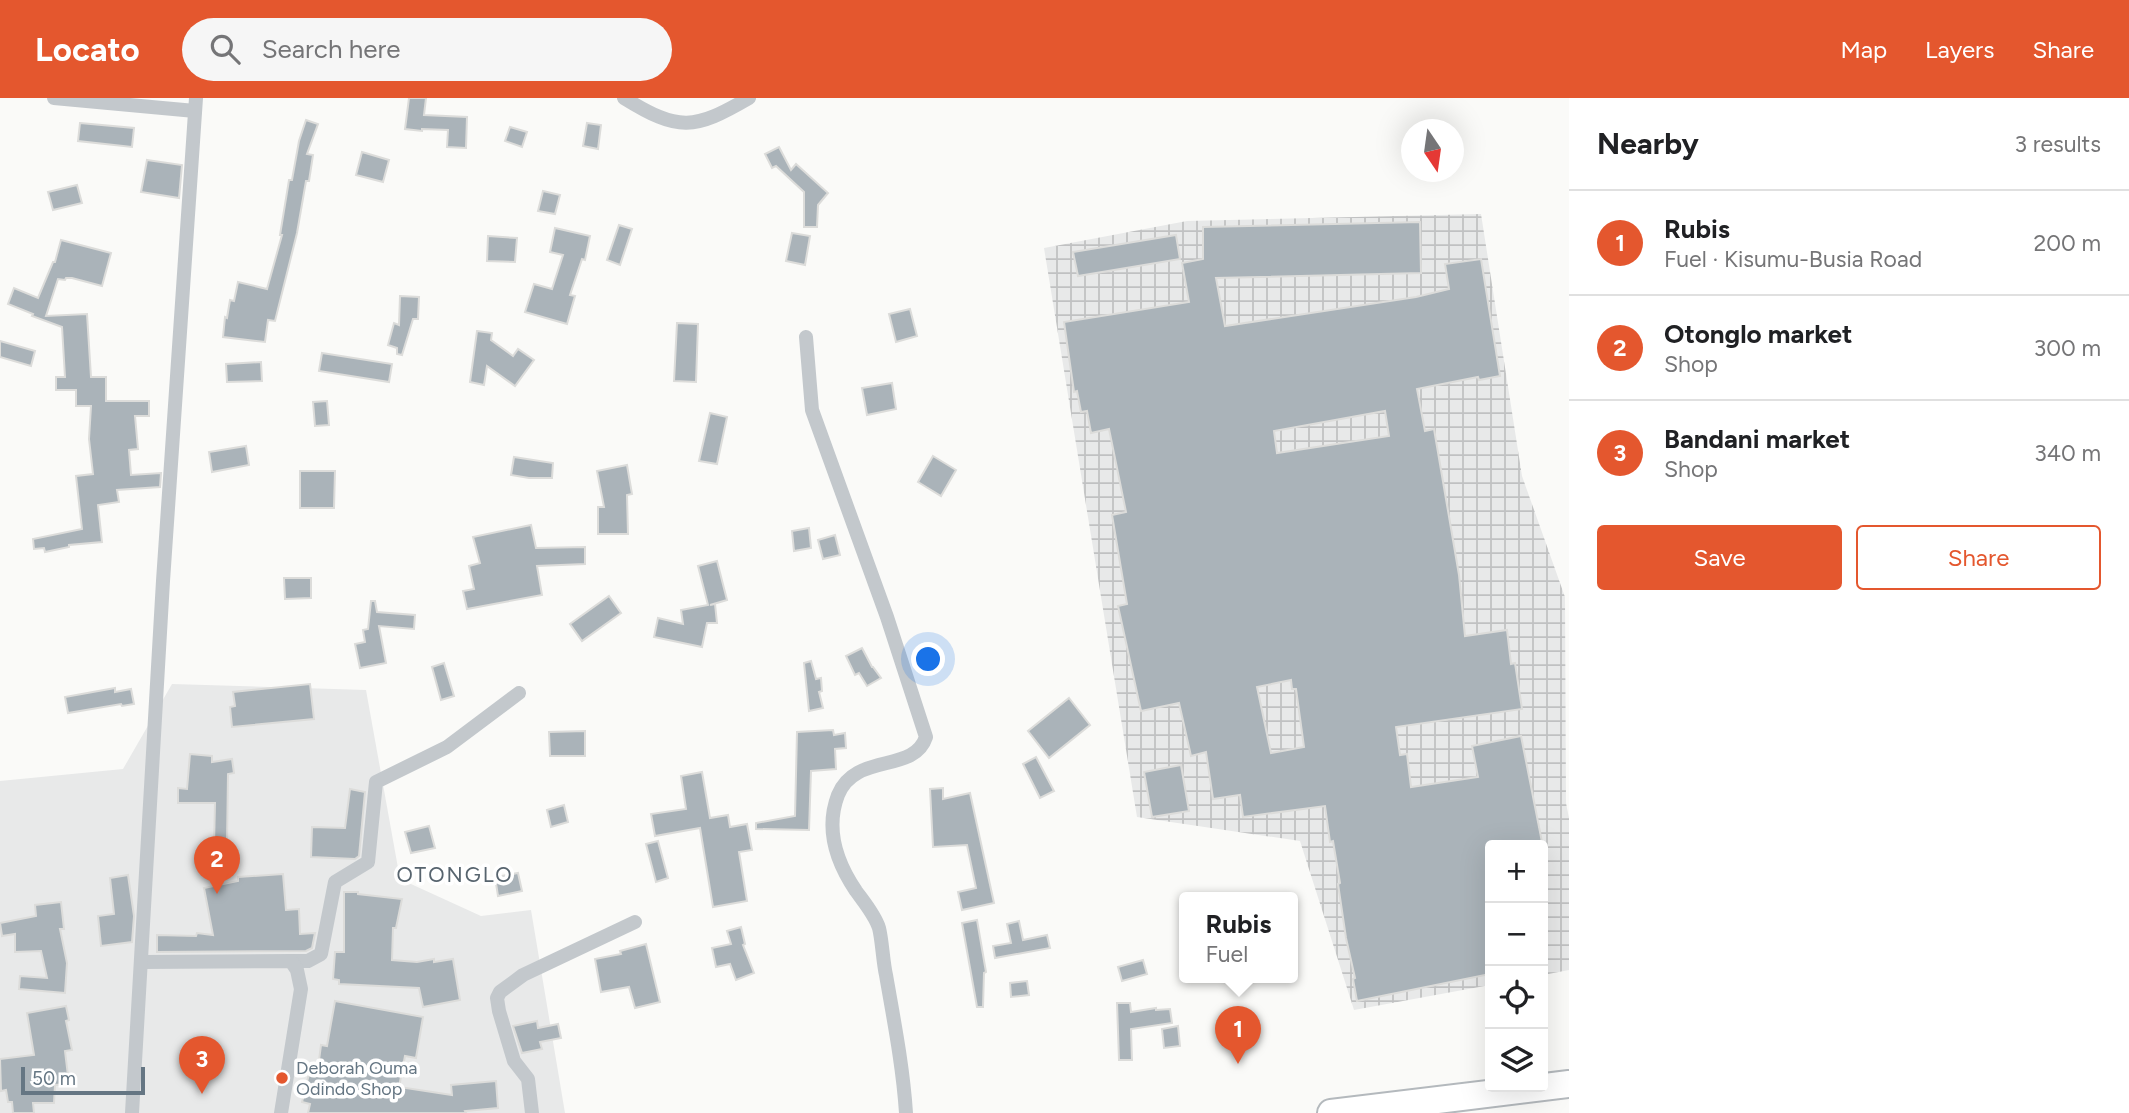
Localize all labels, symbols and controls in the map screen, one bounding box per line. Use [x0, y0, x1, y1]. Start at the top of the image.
search box [182, 18, 672, 81]
text: Locato [35, 30, 140, 69]
icon: search [206, 30, 244, 68]
text: Search here [262, 33, 401, 65]
text: Map [1840, 35, 1887, 64]
text: Layers [1925, 35, 1994, 64]
text: Share [2032, 35, 2094, 64]
north arrow [1401, 119, 1464, 182]
text: Nearby [1597, 125, 1699, 162]
text: 3 results [2014, 130, 2101, 158]
text: Rubis [1664, 213, 1730, 245]
text: 1 [1615, 229, 1625, 257]
text: 200 m [2033, 229, 2101, 257]
text: Fuel · Kisumu-Busia Road [1664, 245, 1922, 273]
text: Otonglo market [1664, 318, 1852, 350]
text: 2 [1613, 334, 1627, 362]
text: 300 m [2034, 334, 2101, 362]
text: Shop [1664, 350, 1718, 378]
text: Bandani market [1664, 423, 1850, 455]
text: 3 [1614, 439, 1626, 467]
text: 340 m [2034, 439, 2101, 467]
text: Shop [1664, 455, 1718, 483]
button: Save [1597, 525, 1842, 590]
button: Share [1856, 525, 2101, 590]
your location [911, 642, 945, 676]
pin: 2 [194, 836, 240, 894]
map controls [1485, 840, 1548, 1092]
button: + [1485, 840, 1548, 903]
district label: OTONGLO [396, 862, 514, 887]
popup [1179, 892, 1298, 983]
button: − [1485, 903, 1548, 966]
text: Rubis [1206, 908, 1271, 940]
text: Fuel [1206, 940, 1248, 968]
button: locate [1485, 966, 1548, 1029]
pin: 1 [1215, 1006, 1261, 1064]
button: layers [1485, 1029, 1548, 1092]
pin: 3 [179, 1036, 225, 1094]
place label: Deborah Ouma Odindo Shop [296, 1057, 417, 1100]
scale bar [21, 1064, 145, 1096]
text: 50 m [32, 1067, 76, 1090]
marker: Deborah Ouma Odindo Shop [274, 1070, 290, 1086]

